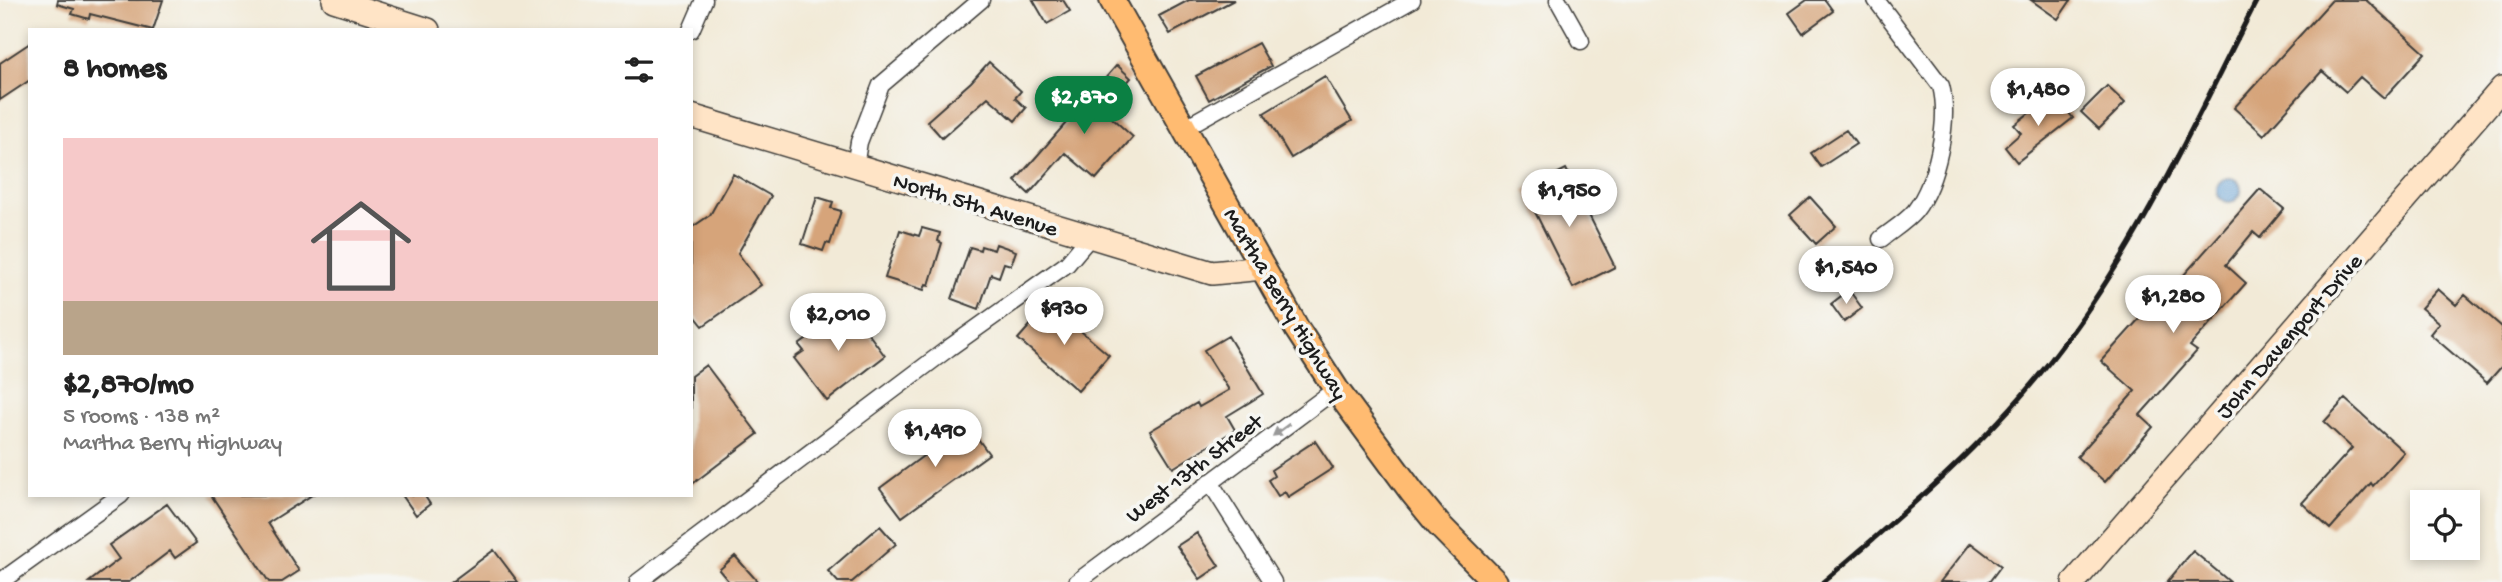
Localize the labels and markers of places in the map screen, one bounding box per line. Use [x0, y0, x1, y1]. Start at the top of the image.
pin: $1,480 [1981, 68, 2095, 128]
pin: $2,870 [1027, 76, 1141, 136]
pin: $1,950 [1512, 170, 1626, 229]
pin: $1,540 [1789, 246, 1903, 306]
pin: $1,280 [2116, 276, 2230, 335]
pin: $930 [1023, 288, 1105, 347]
pin: $2,010 [781, 294, 895, 353]
pin: $1,490 [878, 410, 992, 469]

